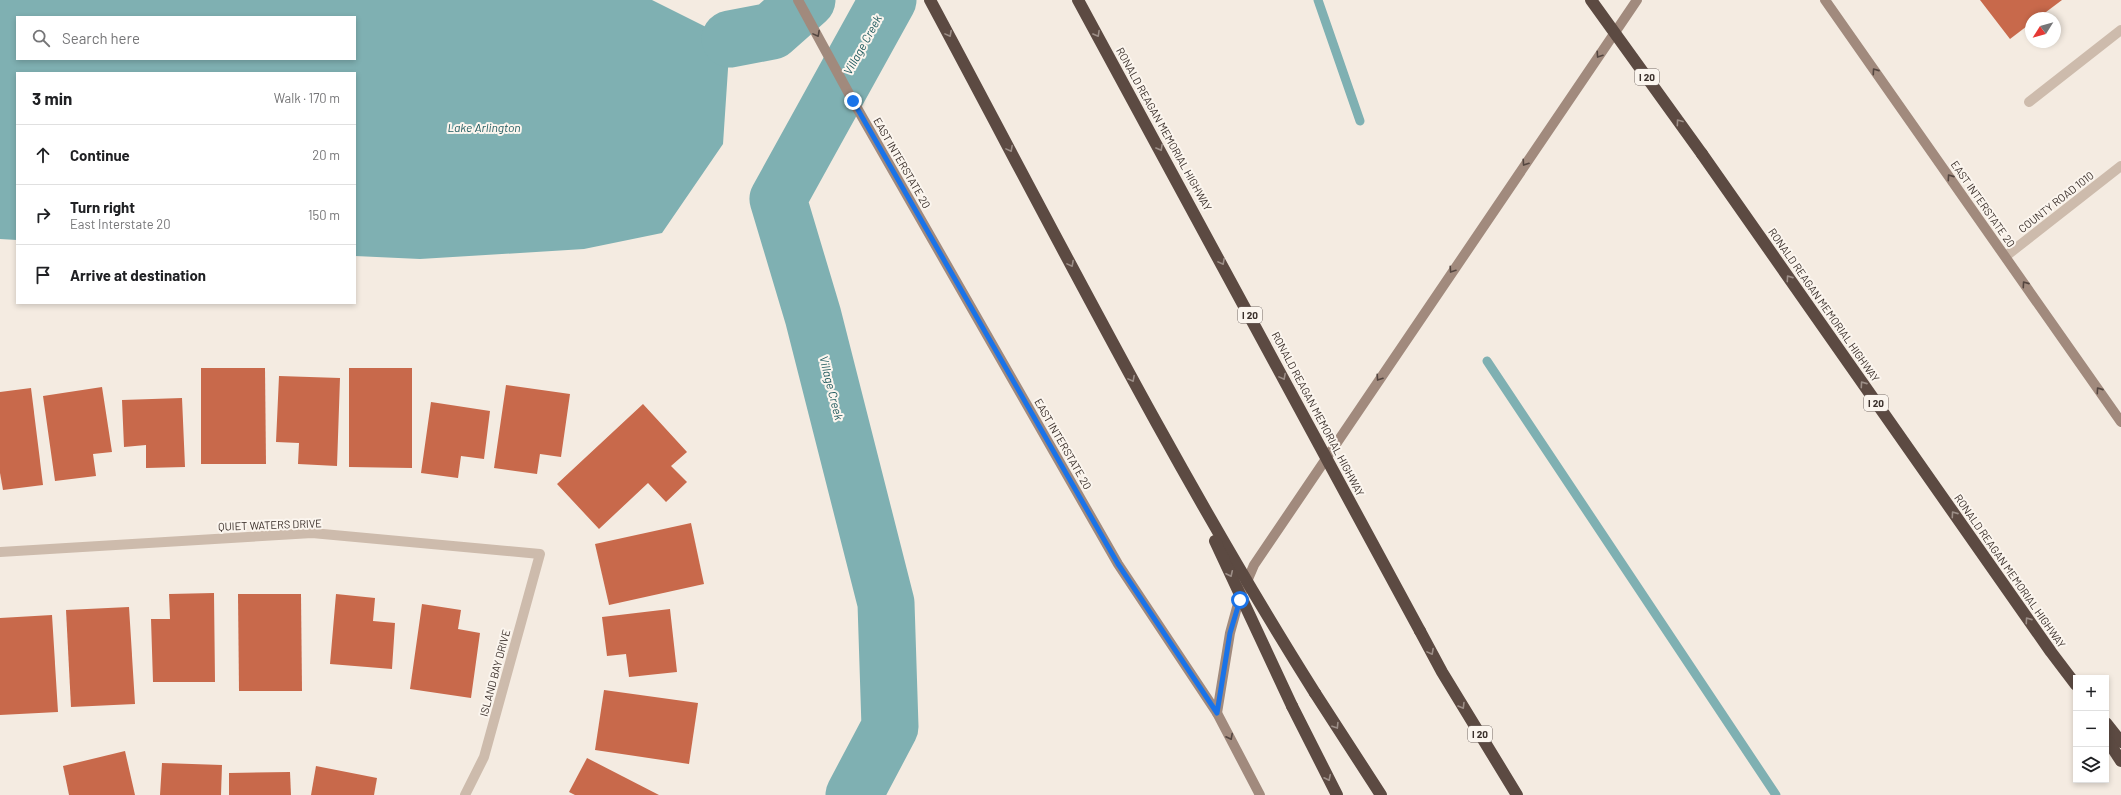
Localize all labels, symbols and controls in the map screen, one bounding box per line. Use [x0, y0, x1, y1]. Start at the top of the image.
water label: Village Creek [840, 12, 884, 77]
north arrow [2025, 12, 2061, 48]
search box [16, 16, 356, 60]
icon: search [30, 27, 52, 49]
text: Search here [62, 29, 140, 47]
one-way arrow [812, 30, 820, 38]
one-way arrow [944, 30, 952, 38]
one-way arrow [1092, 30, 1100, 37]
street label: RONALD REAGAN MEMORIAL HIGHWAY [1114, 45, 1215, 213]
one-way arrow [1597, 51, 1604, 58]
one-way arrow [1872, 68, 1880, 75]
road number: I 20 [1635, 69, 1659, 85]
text: 3 min [32, 88, 72, 108]
text: Walk · 170 m [274, 90, 340, 106]
route end [844, 92, 862, 110]
street label: EAST INTERSTATE 20 [871, 115, 934, 210]
water label: Lake Arlington [447, 120, 521, 134]
one-way arrow [1677, 120, 1684, 127]
icon: ahead [32, 144, 54, 166]
one-way arrow [1155, 144, 1162, 151]
one-way arrow [1005, 145, 1013, 152]
text: Continue [70, 146, 130, 164]
text: 20 m [312, 147, 340, 163]
one-way arrow [1523, 158, 1530, 165]
street label: EAST INTERSTATE 20 [1949, 158, 2018, 249]
street label: COUNTY ROAD 1010 [2016, 168, 2096, 235]
one-way arrow [1947, 174, 1955, 181]
text: Turn right [70, 198, 135, 216]
icon: right [32, 204, 54, 226]
text: 150 m [308, 207, 340, 223]
text: East Interstate 20 [70, 216, 171, 232]
street label: RONALD REAGAN MEMORIAL HIGHWAY [1766, 225, 1883, 384]
one-way arrow [1217, 258, 1224, 265]
one-way arrow [1066, 260, 1073, 267]
icon: arrive [32, 264, 54, 286]
text: Arrive at destination [70, 266, 206, 284]
one-way arrow [1449, 266, 1457, 273]
one-way arrow [1786, 275, 1794, 282]
one-way arrow [2023, 281, 2030, 288]
road number: I 20 [1238, 307, 1262, 323]
street label: RONALD REAGAN MEMORIAL HIGHWAY [1269, 329, 1368, 498]
water label: Village Creek [817, 354, 847, 422]
one-way arrow [1279, 373, 1286, 380]
one-way arrow [1376, 374, 1384, 381]
one-way arrow [1127, 375, 1134, 382]
one-way arrow [1861, 382, 1868, 389]
one-way arrow [2097, 388, 2104, 395]
road number: I 20 [1864, 395, 1888, 411]
street label: EAST INTERSTATE 20 [1032, 396, 1095, 491]
street label: RONALD REAGAN MEMORIAL HIGHWAY [1952, 491, 2069, 650]
one-way arrow [1951, 511, 1959, 518]
street label: QUIET WATERS DRIVE [218, 516, 322, 533]
one-way arrow [1225, 569, 1233, 577]
route start [1231, 591, 1249, 609]
one-way arrow [2026, 618, 2033, 625]
street label: ISLAND BAY DRIVE [477, 628, 512, 718]
one-way arrow [1426, 647, 1434, 655]
map controls [2073, 675, 2109, 783]
button: + [2073, 675, 2109, 711]
one-way arrow [1458, 702, 1465, 709]
button: − [2073, 711, 2109, 747]
one-way arrow [1331, 722, 1339, 729]
road number: I 20 [1468, 726, 1492, 742]
one-way arrow [1225, 733, 1232, 740]
button: layers [2073, 747, 2109, 783]
one-way arrow [1323, 774, 1331, 781]

